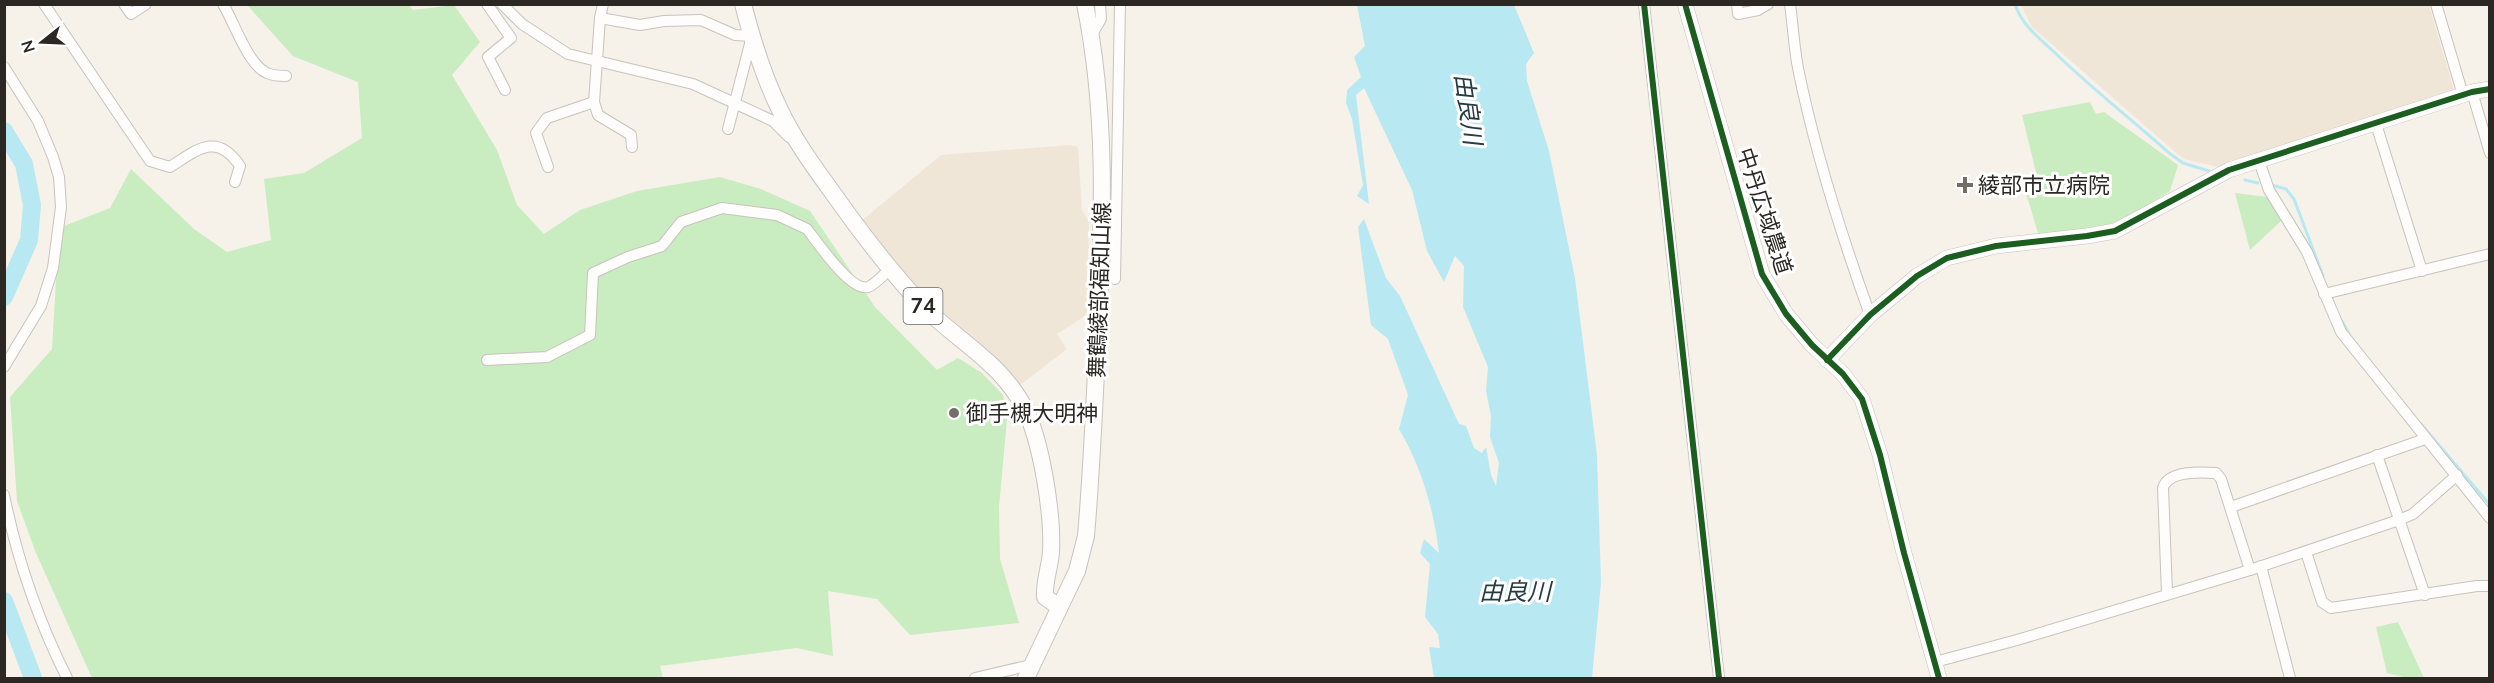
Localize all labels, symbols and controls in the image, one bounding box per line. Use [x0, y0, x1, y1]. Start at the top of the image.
north arrow [12, 12, 72, 72]
text: N [16, 38, 39, 55]
water label: 由良川 [1449, 71, 1489, 150]
street label: 中丹広域農道 [1731, 144, 1799, 278]
place label: 綾部市立病院 [1978, 171, 2110, 199]
marker: 綾部市立病院 [1956, 176, 1974, 194]
street label: 舞鶴綾部福知山線 [1082, 202, 1116, 378]
road number: 74 [904, 288, 942, 324]
place label: 御手槻大明神 [966, 399, 1098, 427]
marker: 御手槻大明神 [947, 406, 961, 420]
water label: 由良川 [1479, 576, 1554, 606]

